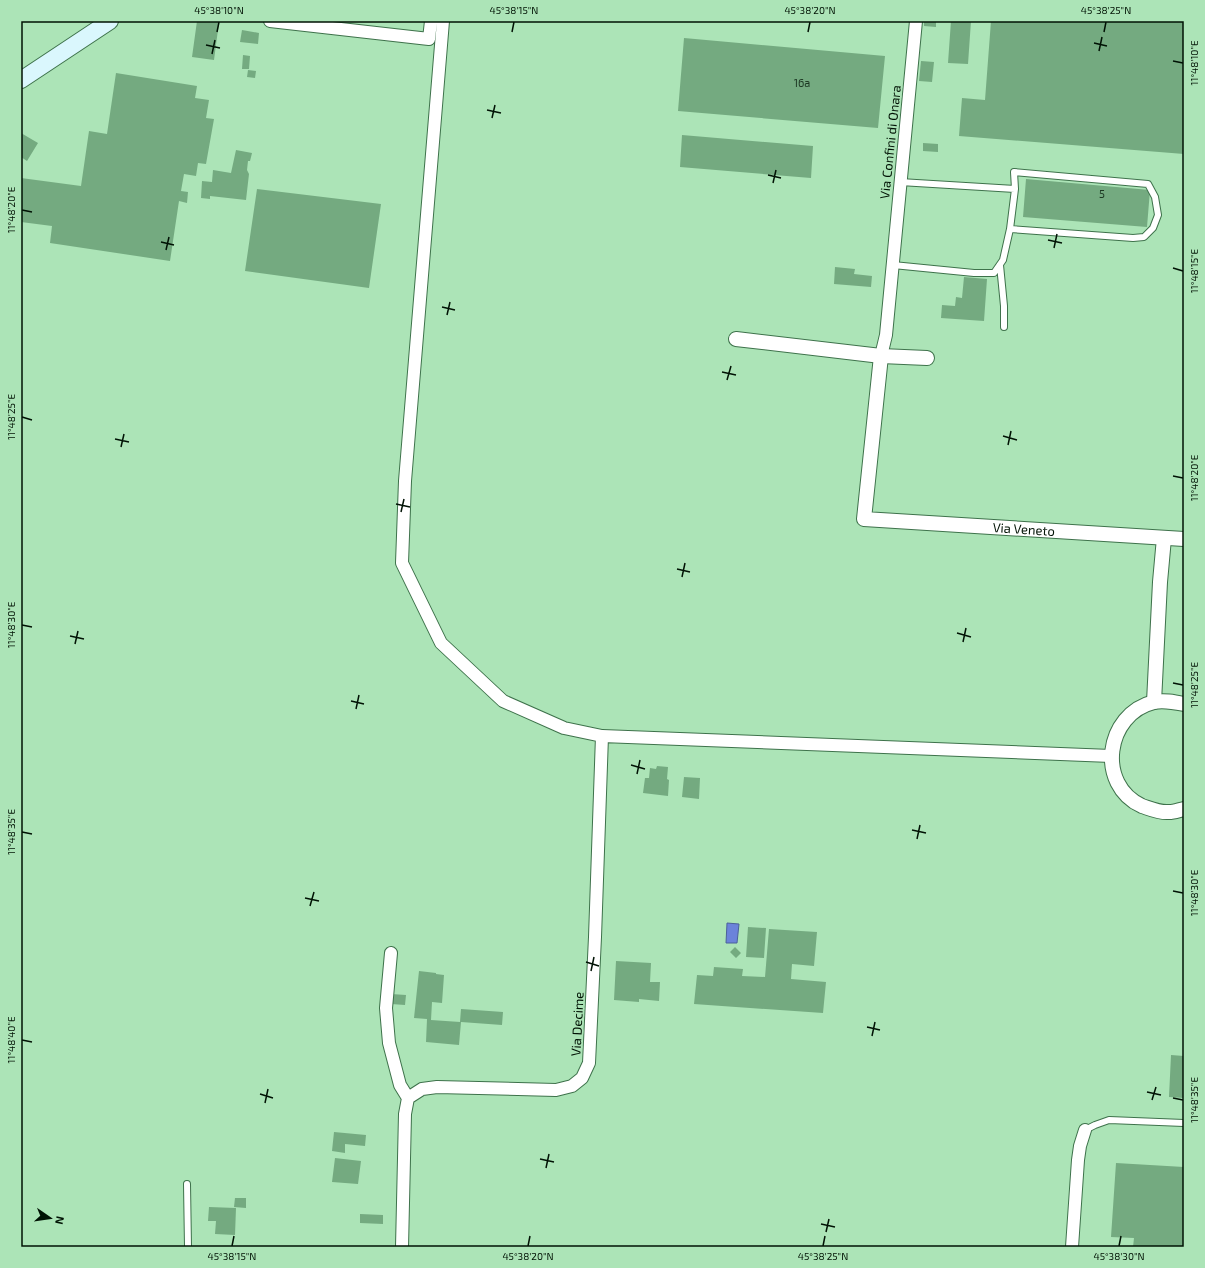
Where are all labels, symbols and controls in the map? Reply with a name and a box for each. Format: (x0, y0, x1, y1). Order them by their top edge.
text: 45°38'10"N (194, 4, 244, 16)
text: 45°38'15"N (490, 4, 538, 16)
text: 45°38'20"N (784, 4, 836, 16)
text: 45°38'25"N (1081, 4, 1131, 16)
text: 11°48'10"E (1188, 40, 1200, 86)
house number: 16a (794, 76, 810, 89)
street label: Via Confini di Onara (876, 84, 904, 200)
text: 11°48'20"E (5, 186, 17, 233)
house number: 5 (1099, 187, 1105, 200)
text: 11°48'15"E (1188, 248, 1200, 293)
text: 11°48'25"E (5, 394, 17, 440)
text: 11°48'20"E (1188, 454, 1200, 501)
street label: Via Veneto (992, 519, 1055, 539)
text: 11°48'30"E (5, 601, 17, 648)
text: 11°48'25"E (1188, 662, 1200, 708)
text: 11°48'35"E (5, 809, 17, 855)
text: 11°48'30"E (1188, 869, 1200, 916)
street label: Via Decime (567, 991, 587, 1057)
text: 11°48'40"E (5, 1016, 17, 1064)
text: 11°48'35"E (1188, 1077, 1200, 1123)
north arrow (30, 1198, 70, 1238)
text: N (53, 1215, 67, 1226)
text: 45°38'15"N (208, 1250, 256, 1262)
text: 45°38'20"N (502, 1250, 554, 1262)
text: 45°38'25"N (798, 1250, 848, 1262)
text: 45°38'30"N (1093, 1250, 1145, 1262)

